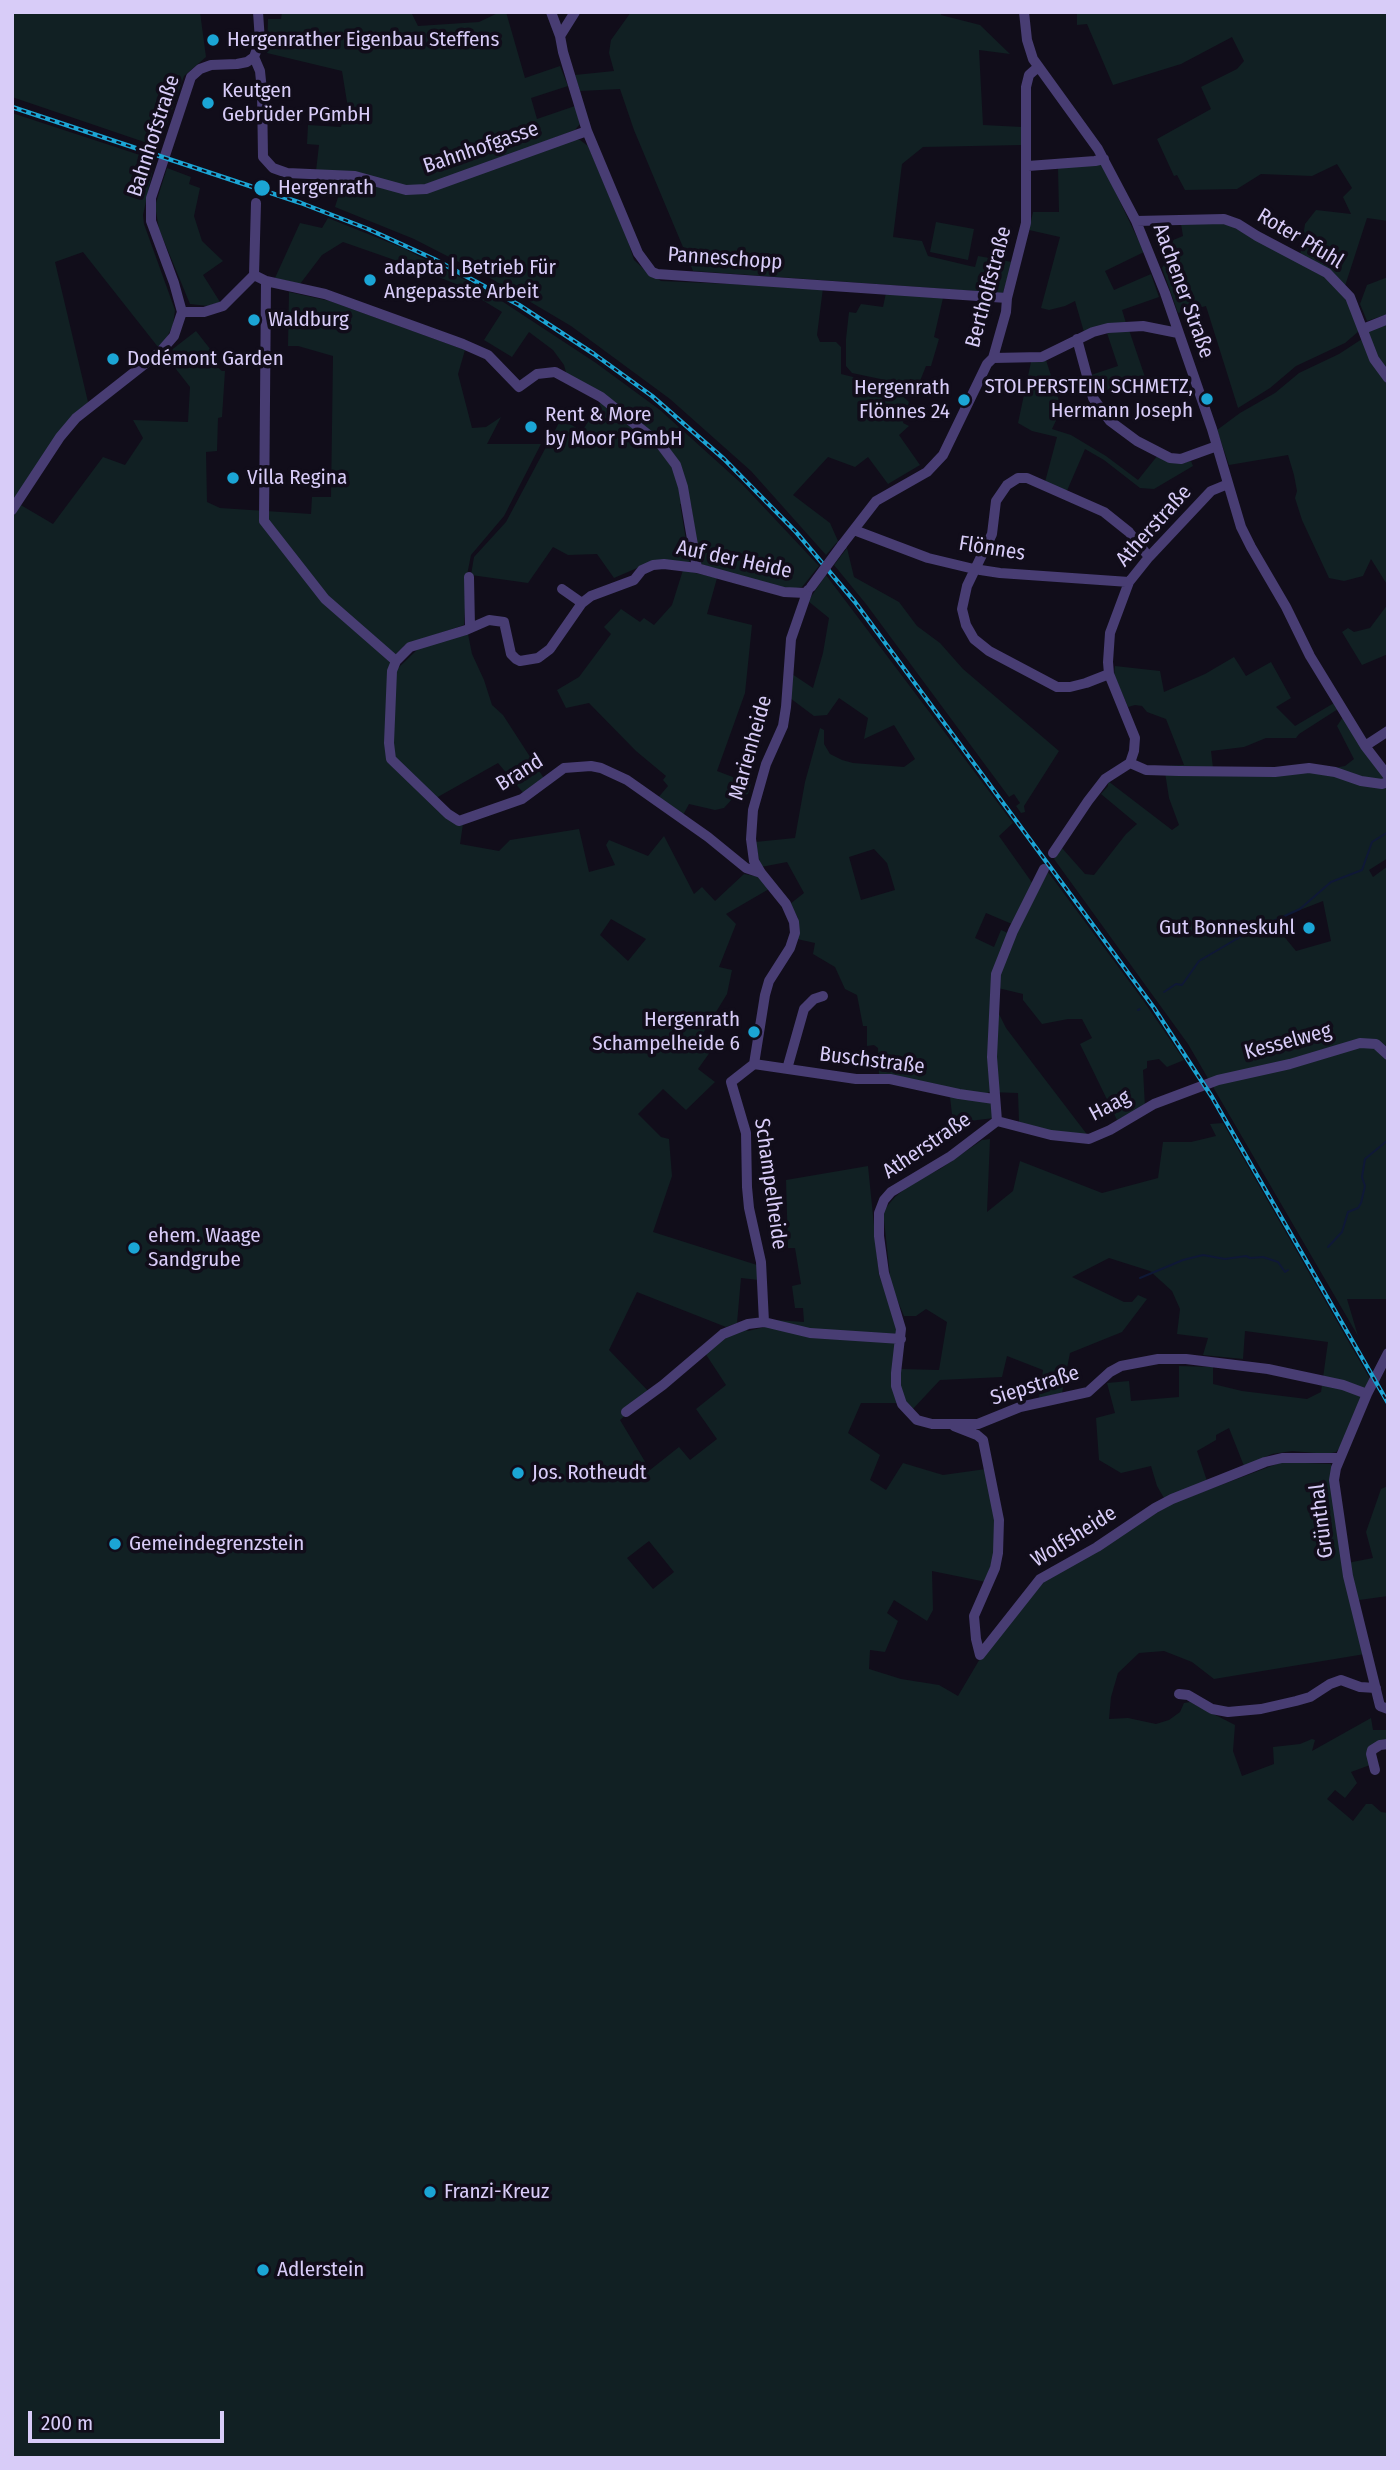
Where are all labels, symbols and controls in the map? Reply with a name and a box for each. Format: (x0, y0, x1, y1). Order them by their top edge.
place label: Hergenrather Eigenbau Steffens (227, 27, 499, 53)
marker: Hergenrather Eigenbau Steffens (205, 32, 221, 48)
street label: Bahnhofstraße (122, 72, 186, 200)
place label: Keutgen Gebrüder PGmbH (222, 78, 371, 128)
marker: Keutgen Gebrüder PGmbH (200, 95, 216, 111)
street label: Bahnhofgasse (420, 117, 542, 179)
place label: Hergenrath (278, 175, 374, 201)
marker: Hergenrath (252, 178, 272, 198)
street label: Roter Pfuhl (1252, 203, 1348, 275)
street label: Aachener Straße (1147, 220, 1219, 362)
street label: Bertholfstraße (961, 224, 1017, 350)
street label: Panneschopp (667, 242, 783, 276)
place label: adapta | Betrieb Für Angepasste Arbeit (384, 255, 556, 305)
marker: adapta | Betrieb Für Angepasste Arbeit (362, 272, 378, 288)
place label: Waldburg (268, 307, 349, 333)
marker: Waldburg (246, 312, 262, 328)
place label: Dodémont Garden (127, 346, 284, 372)
marker: Dodémont Garden (105, 351, 121, 367)
place label: STOLPERSTEIN SCHMETZ, Hermann Joseph (984, 374, 1193, 424)
place label: Hergenrath Flönnes 24 (854, 375, 950, 425)
marker: STOLPERSTEIN SCHMETZ, Hermann Joseph (1199, 391, 1215, 407)
marker: Hergenrath Flönnes 24 (956, 392, 972, 408)
place label: Rent & More by Moor PGmbH (545, 402, 683, 452)
marker: Rent & More by Moor PGmbH (523, 419, 539, 435)
place label: Villa Regina (247, 465, 347, 491)
marker: Villa Regina (225, 470, 241, 486)
street label: Atherstraße (1111, 480, 1197, 572)
street label: Flönnes (957, 531, 1027, 567)
street label: Auf der Heide (674, 535, 794, 585)
street label: Marienheide (724, 693, 778, 803)
street label: Brand (492, 749, 548, 797)
place label: Gut Bonneskuhl (1159, 915, 1295, 941)
marker: Gut Bonneskuhl (1301, 920, 1317, 936)
place label: Hergenrath Schampelheide 6 (592, 1007, 740, 1057)
street label: Kesselweg (1242, 1018, 1334, 1066)
marker: Hergenrath Schampelheide 6 (746, 1024, 762, 1040)
street label: Buschstraße (818, 1042, 926, 1080)
street label: Haag (1085, 1085, 1135, 1127)
street label: Atherstraße (878, 1107, 976, 1185)
street label: Schampelheide (748, 1117, 792, 1251)
place label: ehem. Waage Sandgrube (148, 1223, 261, 1273)
marker: ehem. Waage Sandgrube (126, 1240, 142, 1256)
street label: Siepstraße (987, 1361, 1083, 1411)
place label: Jos. Rotheudt (532, 1460, 647, 1486)
marker: Jos. Rotheudt (510, 1465, 526, 1481)
street label: Grünthal (1305, 1482, 1339, 1560)
street label: Wolfsheide (1027, 1501, 1121, 1573)
place label: Gemeindegrenzstein (129, 1531, 304, 1557)
marker: Gemeindegrenzstein (107, 1536, 123, 1552)
place label: Franzi-Kreuz (444, 2179, 549, 2205)
marker: Franzi-Kreuz (422, 2184, 438, 2200)
place label: Adlerstein (277, 2257, 364, 2283)
marker: Adlerstein (255, 2262, 271, 2278)
scale bar (32, 2396, 228, 2440)
text: 200 m (41, 2410, 93, 2436)

